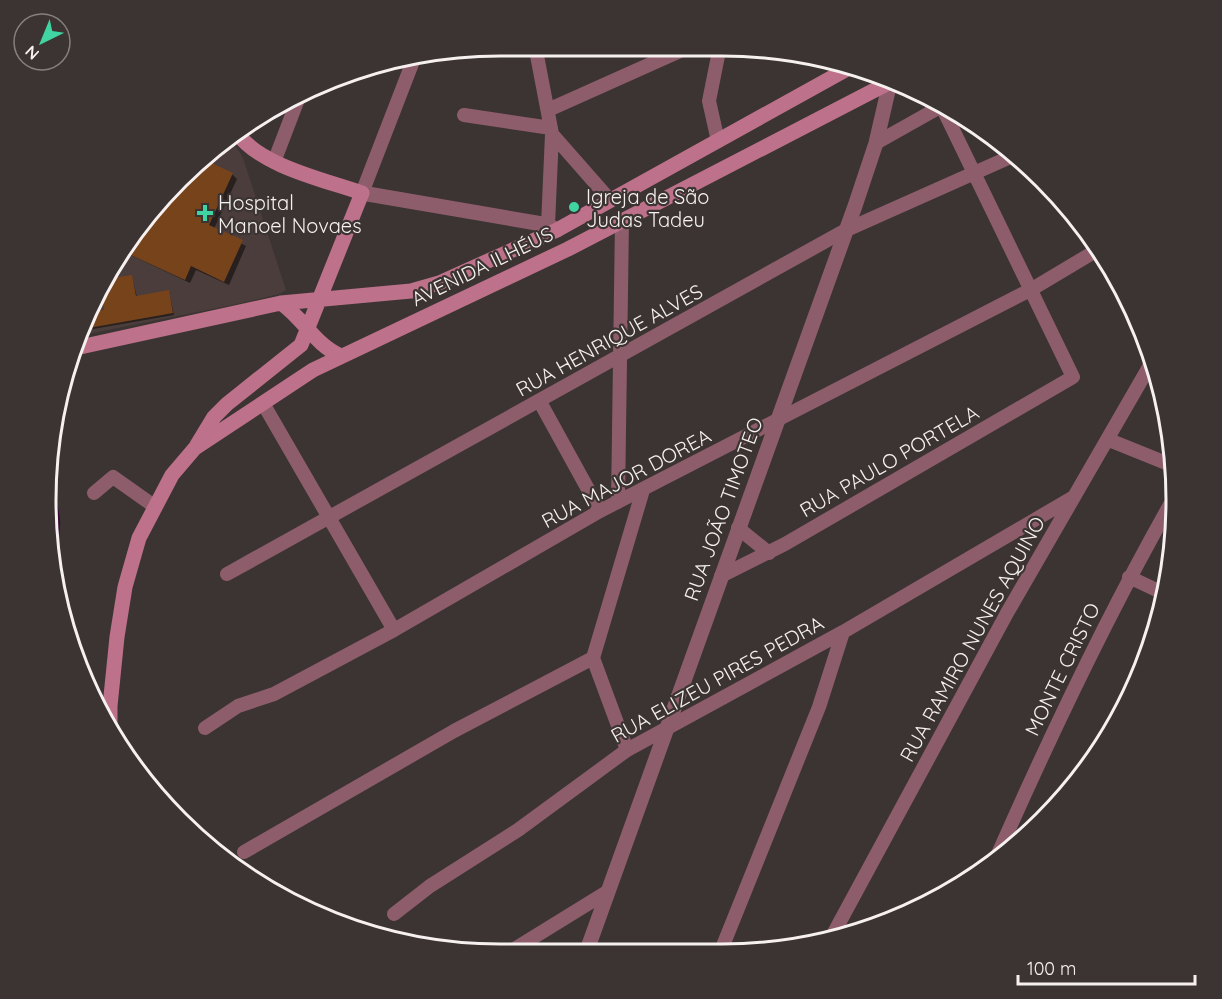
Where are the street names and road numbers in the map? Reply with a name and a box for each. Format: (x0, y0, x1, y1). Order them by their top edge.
street label: AVENIDA ILHÉUS (407, 221, 557, 311)
street label: RUA HENRIQUE ALVES (511, 278, 707, 402)
street label: RUA PAULO PORTELA (795, 400, 983, 522)
street label: RUA JOÃO TIMOTEO (678, 414, 768, 604)
street label: RUA MAJOR DOREA (537, 423, 715, 533)
street label: RUA RAMIRO NUNES AQUINO (894, 512, 1050, 766)
street label: MONTE CRISTO (1019, 598, 1105, 740)
street label: RUA ELIZEU PIRES PEDRA (606, 610, 828, 748)

